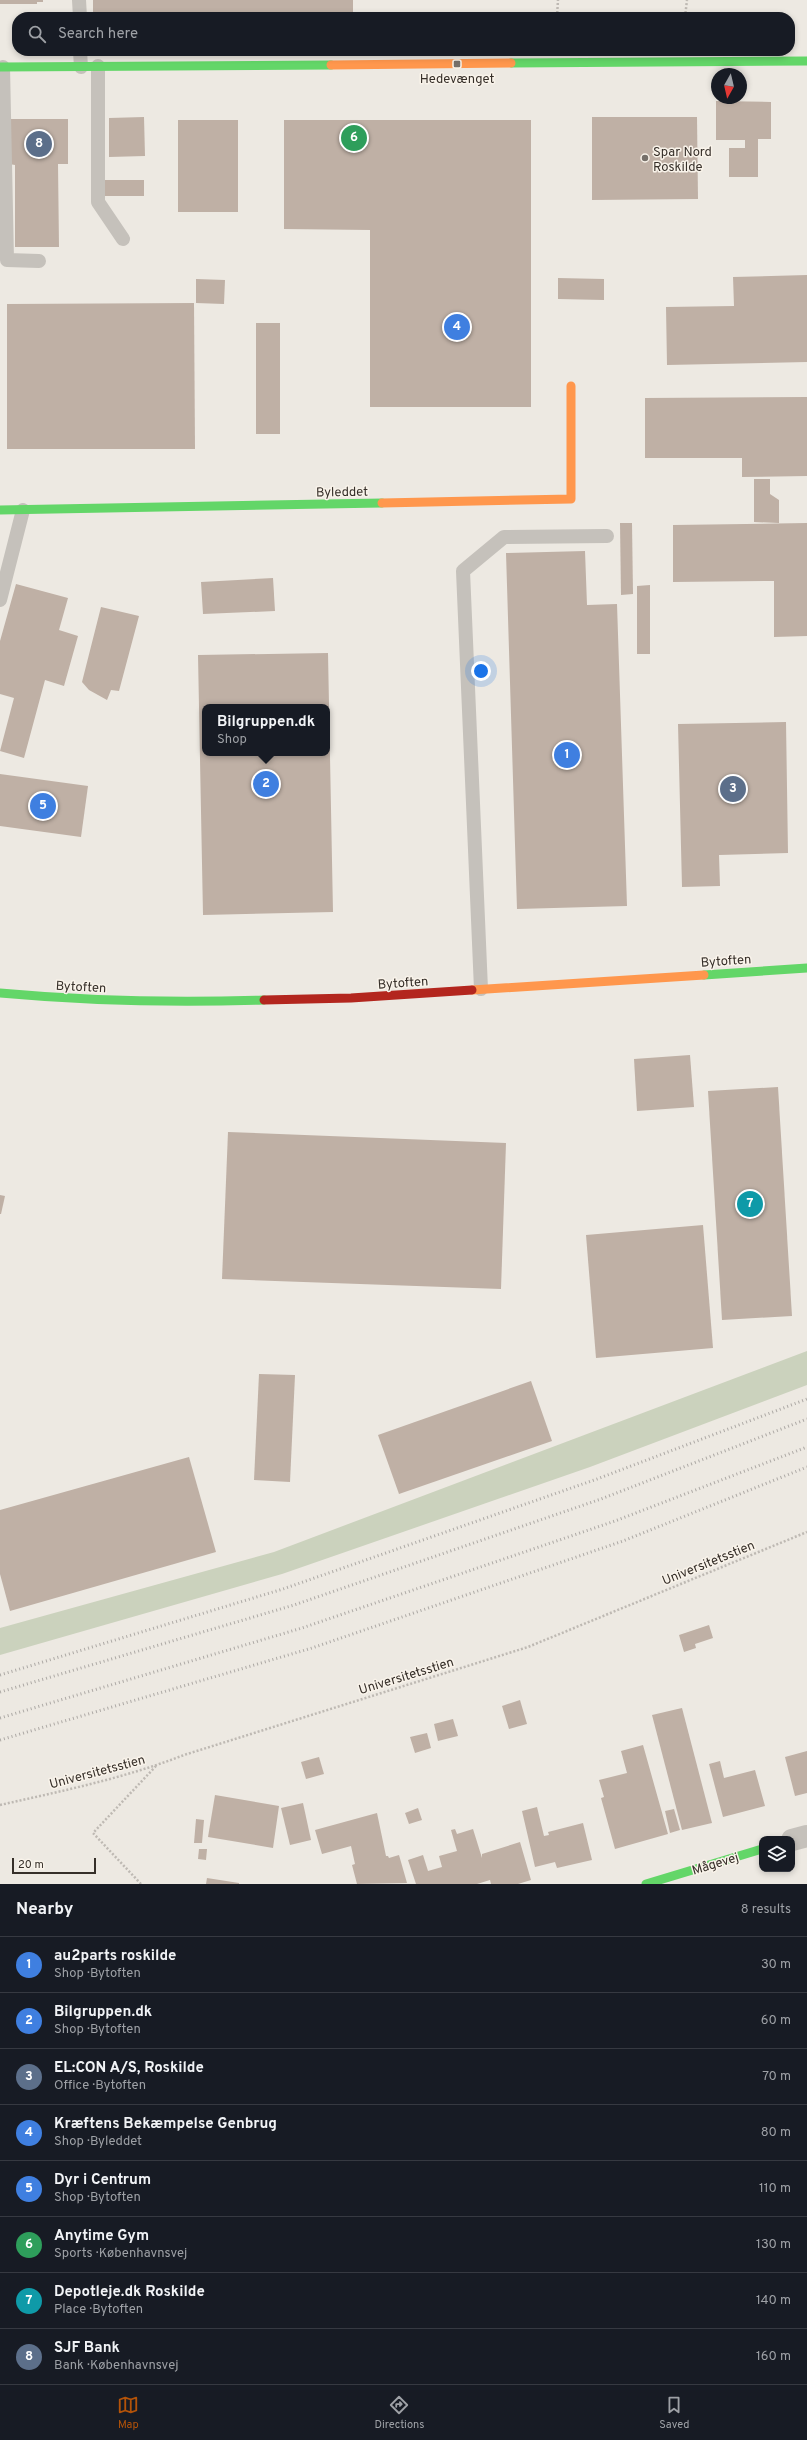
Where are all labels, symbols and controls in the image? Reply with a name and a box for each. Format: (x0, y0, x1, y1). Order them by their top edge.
search box (12, 12, 795, 56)
icon: search (26, 23, 48, 45)
text: Search here (58, 25, 138, 44)
marker: Hedevænget (452, 59, 462, 69)
north arrow (711, 68, 747, 104)
place label: Hedevænget (420, 72, 494, 88)
pin: 6 (341, 123, 367, 153)
pin: 8 (26, 129, 52, 159)
place label: Spar Nord Roskilde (653, 145, 712, 176)
marker: Spar Nord Roskilde (640, 153, 650, 163)
pin: 4 (444, 312, 470, 342)
street label: Byleddet (316, 485, 368, 501)
your location (471, 661, 491, 681)
popup (202, 704, 330, 756)
text: Bilgruppen.dk (217, 713, 315, 732)
text: Shop (217, 732, 247, 748)
pin: 1 (554, 740, 580, 770)
pin: 2 (253, 769, 279, 799)
pin: 3 (720, 774, 746, 804)
pin: 5 (30, 791, 56, 821)
street label: Bytoften (700, 952, 752, 972)
street label: Bytoften (377, 974, 429, 994)
street label: Bytoften (55, 979, 107, 997)
pin: 7 (737, 1189, 763, 1219)
street label: Universitetsstien (660, 1538, 757, 1590)
street label: Universitetsstien (357, 1655, 456, 1699)
street label: Universitetsstien (48, 1752, 147, 1793)
map controls (759, 1836, 795, 1872)
button: layers (759, 1836, 795, 1872)
street label: Mågevej (690, 1850, 741, 1880)
scale bar (12, 1856, 96, 1875)
text: 20 m (18, 1858, 44, 1872)
text: Nearby (16, 1899, 73, 1921)
text: 8 results (741, 1902, 791, 1918)
text: au2parts roskilde (54, 1947, 176, 1966)
text: 1 (26, 1957, 32, 1973)
text: 30 m (761, 1957, 791, 1973)
text: Shop · Bytoften (54, 1966, 141, 1982)
text: Bilgruppen.dk (54, 2003, 152, 2022)
text: 2 (25, 2013, 33, 2029)
text: 60 m (761, 2013, 791, 2029)
text: Shop · Bytoften (54, 2022, 141, 2038)
text: EL:CON A/S, Roskilde (54, 2059, 204, 2078)
text: 3 (25, 2069, 33, 2085)
text: 70 m (762, 2069, 791, 2085)
text: Office · Bytoften (54, 2078, 146, 2094)
text: Kræftens Bekæmpelse Genbrug (54, 2115, 277, 2134)
text: 4 (25, 2125, 33, 2141)
text: 80 m (761, 2125, 791, 2141)
text: Shop · Byleddet (54, 2134, 142, 2150)
text: Dyr i Centrum (54, 2171, 151, 2190)
text: 5 (25, 2181, 33, 2197)
text: 110 m (759, 2181, 791, 2197)
text: Shop · Bytoften (54, 2190, 141, 2206)
text: Anytime Gym (54, 2227, 149, 2246)
text: 6 (25, 2237, 33, 2253)
text: 130 m (756, 2237, 791, 2253)
text: Sports · Københavnsvej (54, 2246, 187, 2262)
text: Depotleje.dk Roskilde (54, 2283, 205, 2302)
text: 7 (26, 2293, 32, 2309)
text: 140 m (756, 2293, 791, 2309)
text: Place · Bytoften (54, 2302, 143, 2318)
text: SJF Bank (54, 2339, 120, 2358)
text: 8 (25, 2349, 33, 2365)
text: 160 m (756, 2349, 791, 2365)
text: Bank · Københavnsvej (54, 2358, 179, 2374)
tab: Map (117, 2394, 139, 2432)
tab: Directions (374, 2394, 424, 2432)
tab: Saved (659, 2394, 690, 2432)

